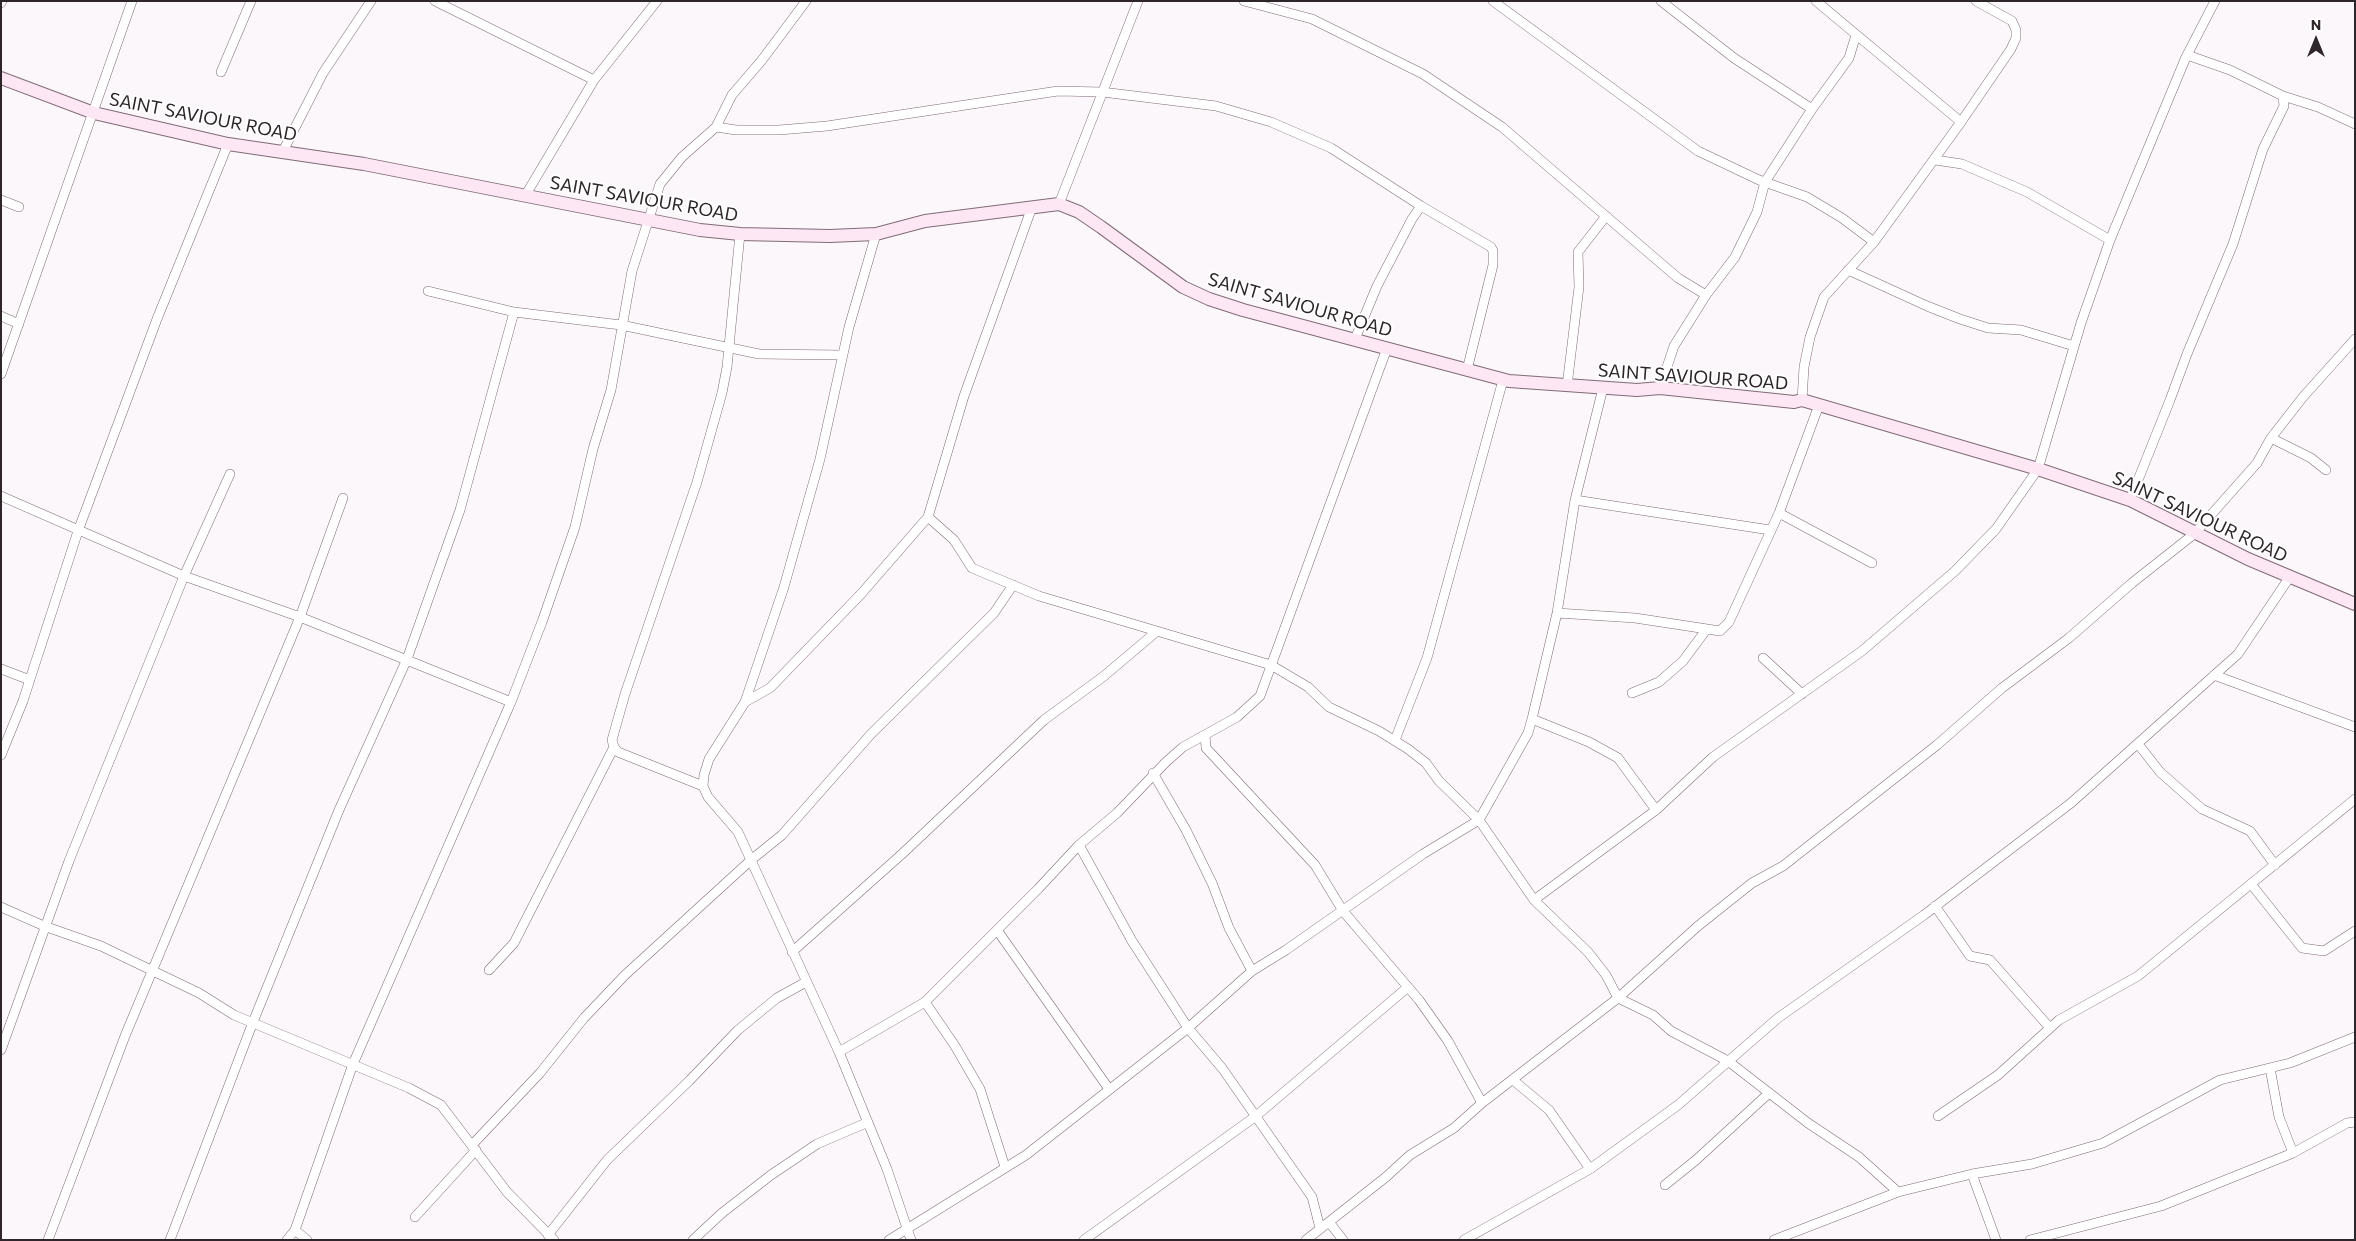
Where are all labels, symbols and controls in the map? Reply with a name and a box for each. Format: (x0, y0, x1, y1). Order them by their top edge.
north arrow (2291, 15, 2341, 65)
text: N (2311, 16, 2321, 33)
street label: SAINT SAVIOUR ROAD (107, 88, 299, 146)
street label: SAINT SAVIOUR ROAD (548, 172, 740, 226)
street label: SAINT SAVIOUR ROAD (1205, 268, 1395, 342)
street label: SAINT SAVIOUR ROAD (1597, 360, 1789, 394)
street label: SAINT SAVIOUR ROAD (2109, 467, 2291, 567)

